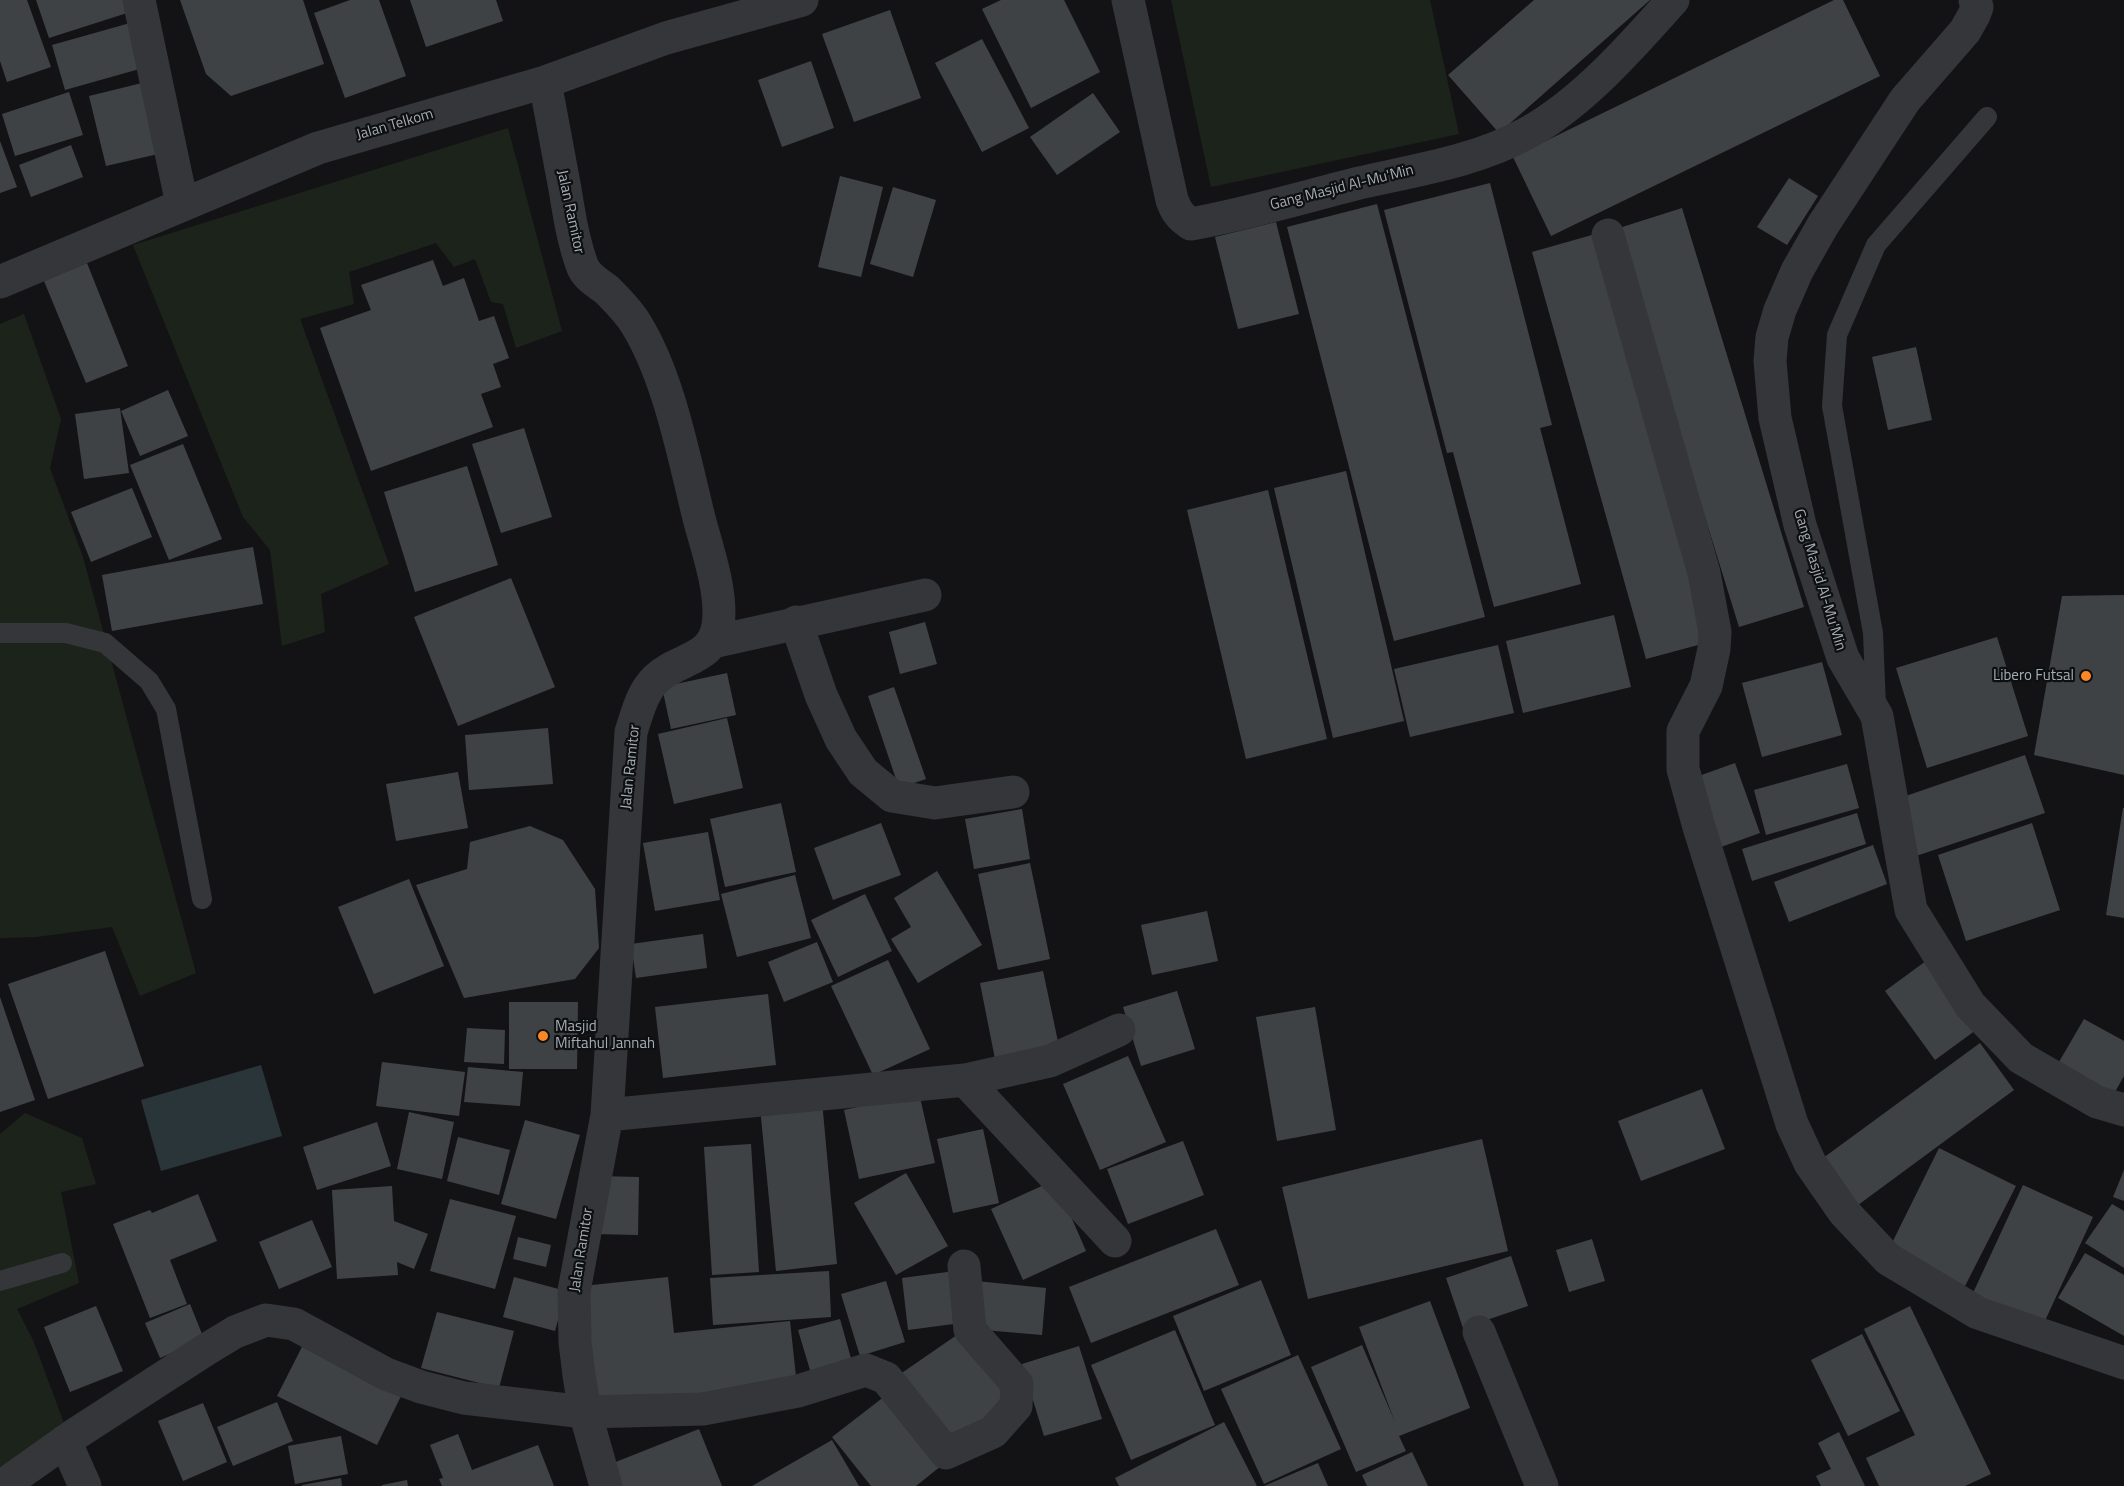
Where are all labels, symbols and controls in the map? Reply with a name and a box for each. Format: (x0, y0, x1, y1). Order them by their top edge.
street label: Jalan Telkom (354, 105, 436, 145)
street label: Gang Masjid Al-Mu'Min (1268, 161, 1416, 215)
street label: Jalan Ramitor (552, 168, 588, 256)
street label: Gang Masjid Al-Mu'Min (1789, 507, 1849, 653)
place label: Libero Futsal (1993, 667, 2074, 685)
marker: Libero Futsal (2079, 669, 2093, 683)
street label: Jalan Ramitor (618, 724, 644, 810)
place label: Masjid Miftahul Jannah (555, 1018, 655, 1053)
marker: Masjid Miftahul Jannah (536, 1029, 550, 1043)
street label: Jalan Ramitor (566, 1207, 598, 1293)

